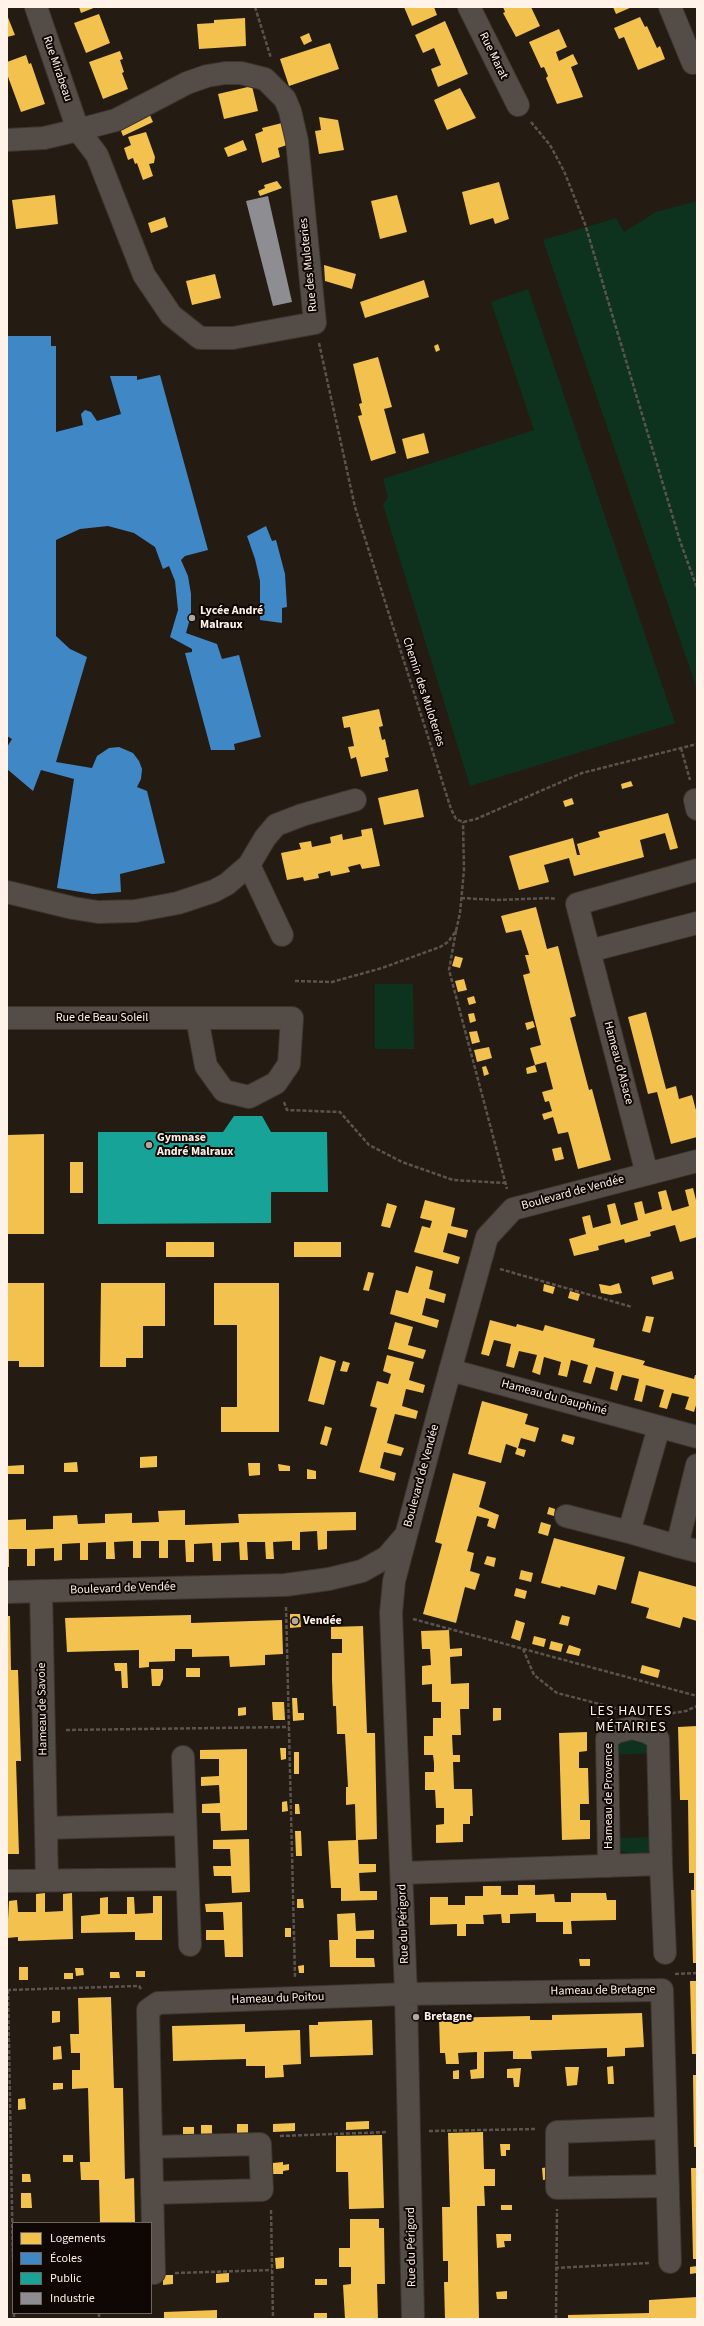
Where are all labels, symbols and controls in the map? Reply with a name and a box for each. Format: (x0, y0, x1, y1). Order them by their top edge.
street label: Rue Marat (476, 30, 510, 82)
street label: Rue Mirabeau (39, 34, 75, 104)
street label: Rue des Muloteries (297, 217, 321, 313)
place label: Lycée André Malraux (200, 604, 263, 632)
marker: Lycée André Malraux (187, 613, 197, 623)
street label: Chemin des Muloteries (399, 636, 447, 748)
street label: Rue de Beau Soleil (56, 1011, 148, 1025)
street label: Hameau d'Alsace (600, 1020, 636, 1106)
place label: Gymnase André Malraux (157, 1131, 234, 1159)
marker: Gymnase André Malraux (144, 1140, 154, 1150)
street label: Boulevard de Vendée (520, 1172, 626, 1214)
street label: Hameau du Dauphiné (500, 1377, 608, 1419)
street label: Boulevard de Vendée (401, 1423, 443, 1529)
street label: Boulevard de Vendée (70, 1580, 176, 1598)
place label: Vendée (303, 1614, 342, 1628)
marker: Vendée (290, 1616, 300, 1626)
street label: Hameau de Savoie (35, 1662, 51, 1756)
district label: LES HAUTES MÉTAIRIES (590, 1704, 672, 1736)
street label: Hameau de Provence (602, 1743, 616, 1849)
street label: Rue du Périgord (395, 1884, 413, 1964)
street label: Hameau de Bretagne (550, 1983, 656, 1999)
street label: Hameau du Poitou (231, 1990, 325, 2008)
place label: Bretagne (424, 2010, 472, 2024)
marker: Bretagne (411, 2012, 421, 2022)
street label: Rue du Périgord (404, 2207, 420, 2287)
legend (12, 2222, 152, 2314)
text: Logements (50, 2230, 105, 2247)
text: Écoles (50, 2250, 82, 2267)
text: Public (50, 2270, 81, 2287)
text: Industrie (50, 2290, 95, 2307)

